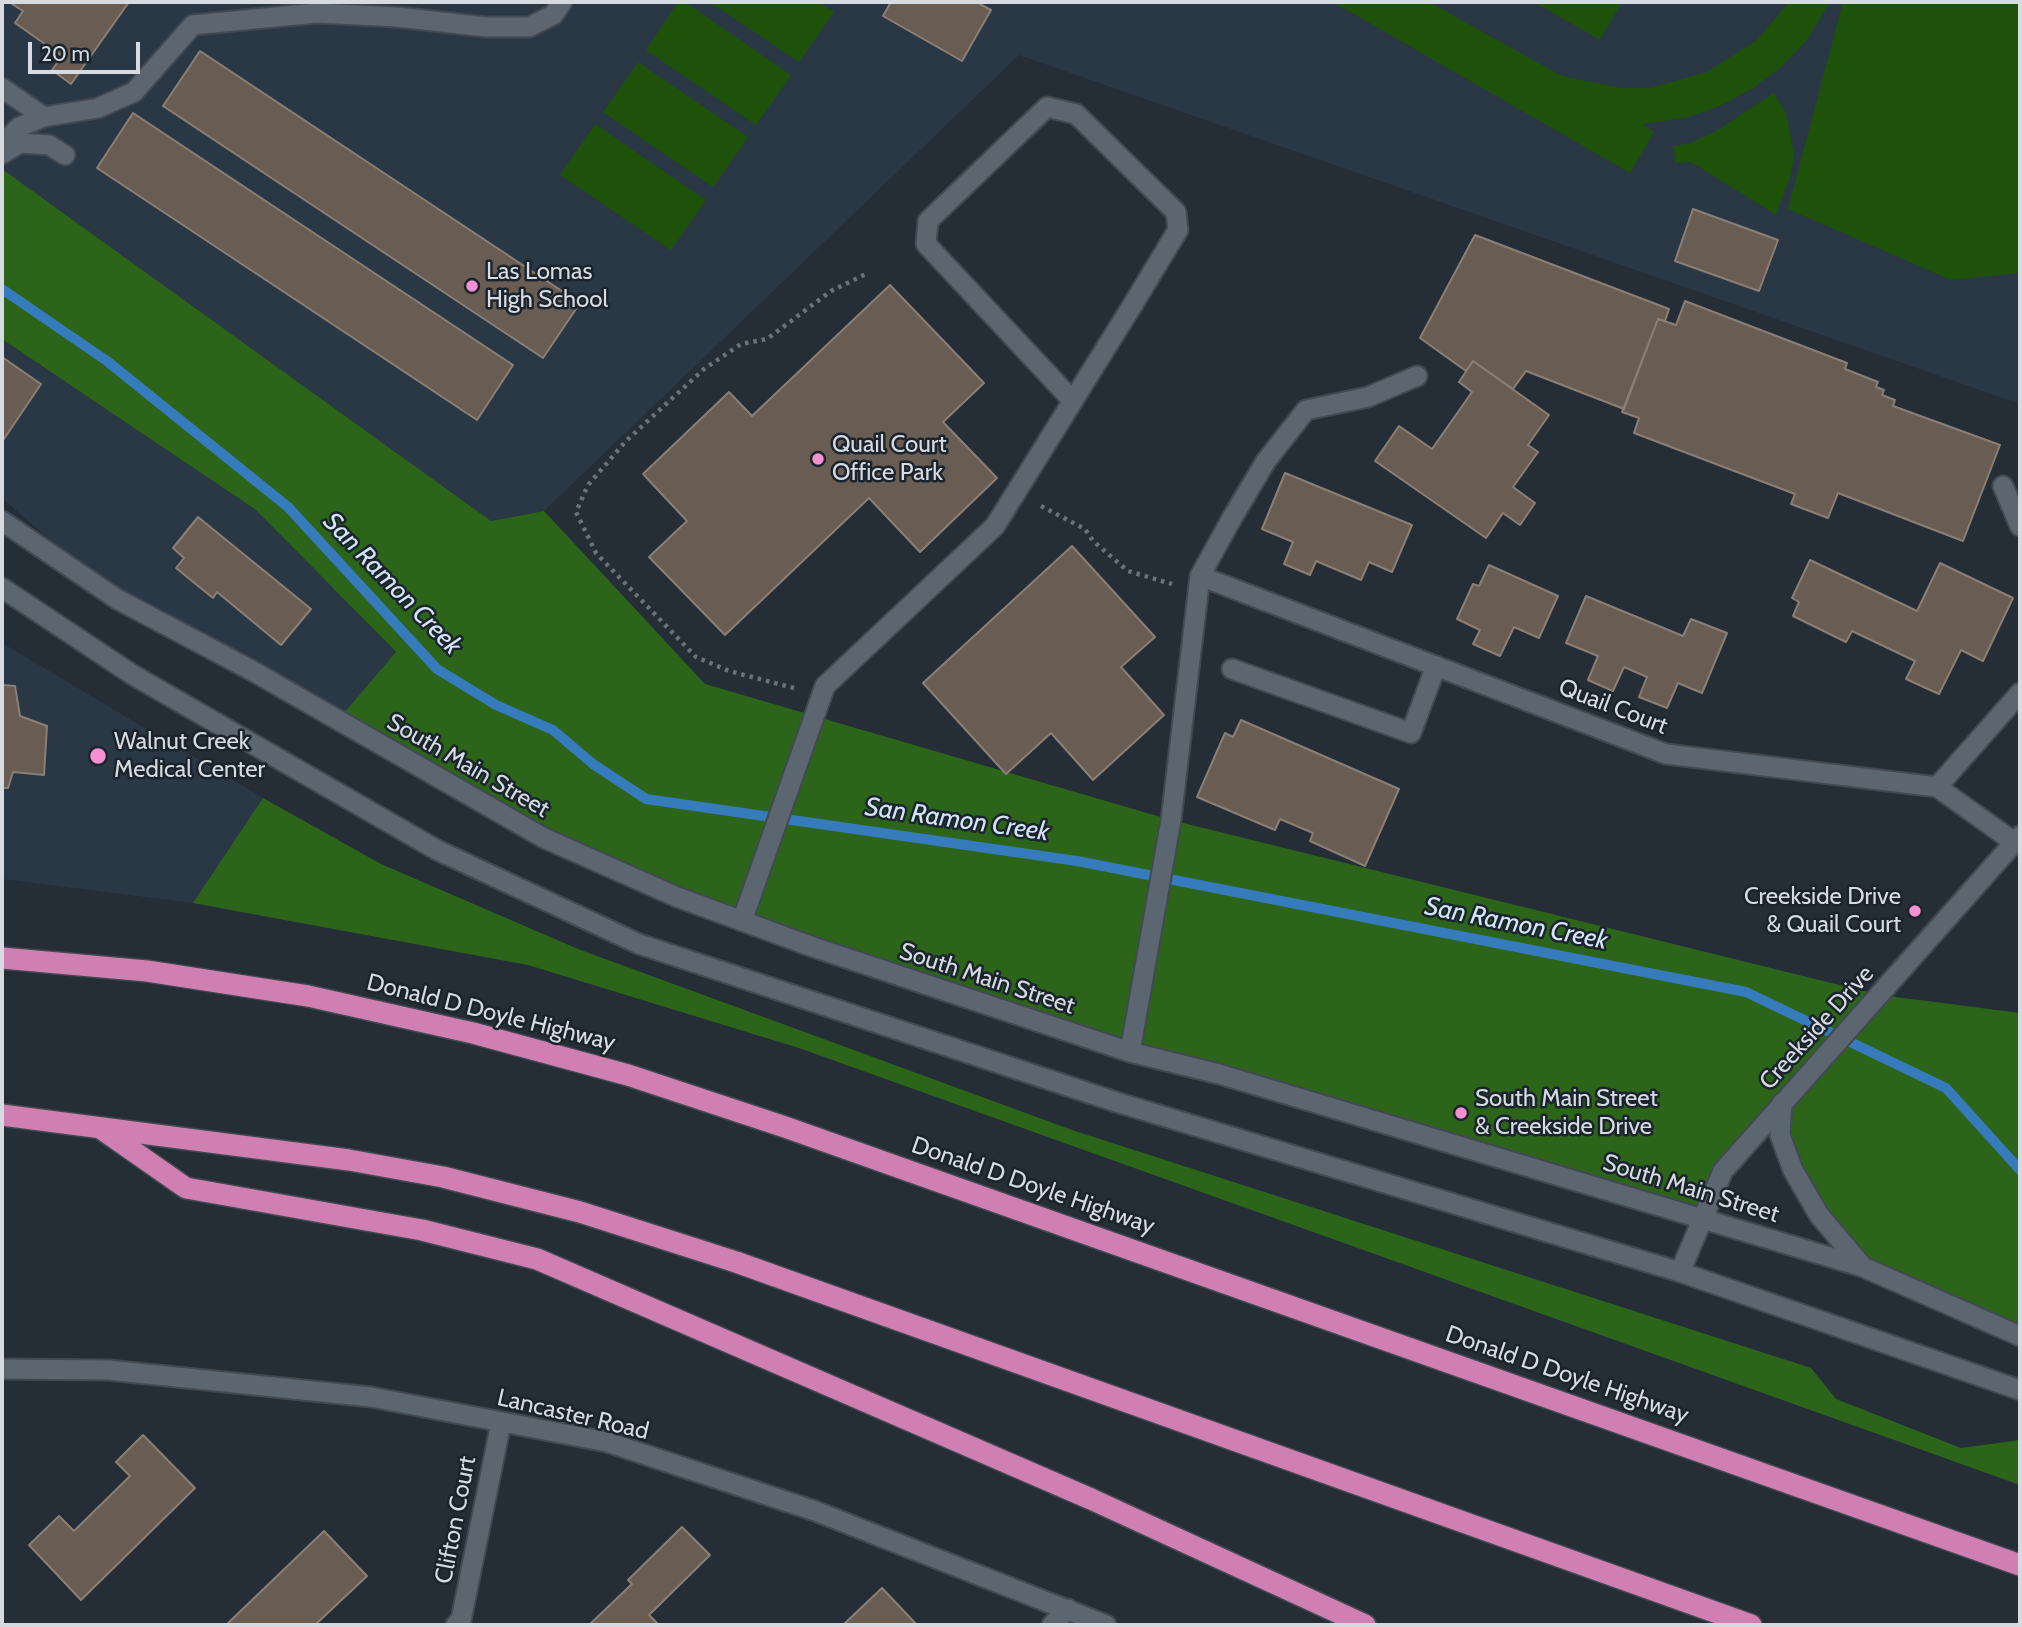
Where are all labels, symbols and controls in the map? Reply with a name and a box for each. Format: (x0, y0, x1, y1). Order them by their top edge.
scale bar (32, 28, 144, 72)
text: 20 m (41, 41, 90, 66)
place label: Las Lomas High School (486, 258, 608, 314)
marker: Las Lomas High School (464, 278, 480, 294)
place label: Quail Court Office Park (832, 431, 947, 487)
marker: Quail Court Office Park (810, 451, 826, 467)
water label: San Ramon Creek (316, 506, 468, 662)
street label: Quail Court (1554, 673, 1672, 741)
street label: South Main Street (382, 708, 554, 824)
place label: Walnut Creek Medical Center (114, 728, 265, 784)
marker: Walnut Creek Medical Center (88, 746, 108, 766)
water label: San Ramon Creek (863, 792, 1051, 848)
place label: Creekside Drive & Quail Court (1744, 883, 1901, 939)
water label: San Ramon Creek (1422, 891, 1610, 957)
marker: Creekside Drive & Quail Court (1907, 903, 1923, 919)
street label: South Main Street (896, 937, 1078, 1021)
street label: Creekside Drive (1754, 960, 1880, 1096)
street label: Donald D Doyle Highway (364, 968, 618, 1058)
place label: South Main Street & Creekside Drive (1475, 1085, 1658, 1141)
marker: South Main Street & Creekside Drive (1453, 1105, 1469, 1121)
street label: Donald D Doyle Highway (908, 1131, 1158, 1241)
street label: South Main Street (1599, 1149, 1783, 1229)
street label: Donald D Doyle Highway (1442, 1320, 1692, 1430)
street label: Lancaster Road (494, 1384, 652, 1446)
street label: Clifton Court (430, 1454, 482, 1586)

